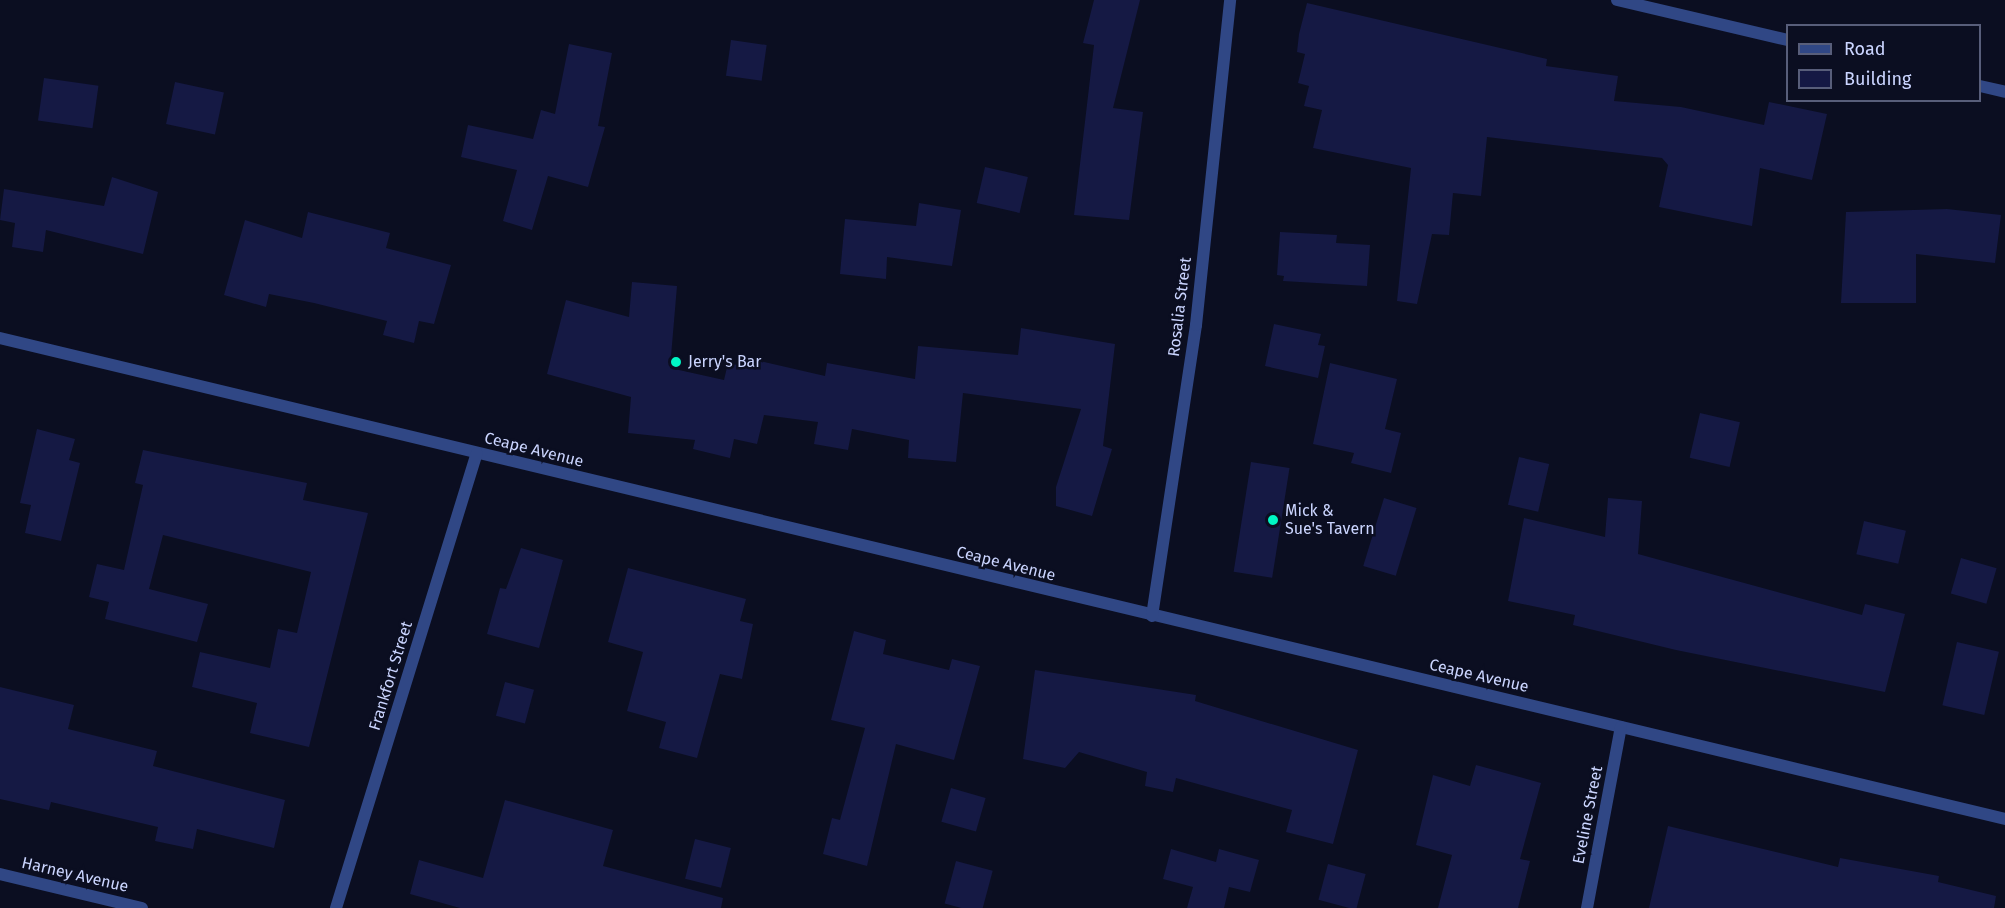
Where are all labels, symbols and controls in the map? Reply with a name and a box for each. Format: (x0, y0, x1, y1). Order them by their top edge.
legend (1786, 24, 1981, 102)
text: Road (1844, 38, 1886, 60)
text: Building (1844, 68, 1911, 90)
street label: Rosalia Street (1164, 256, 1196, 358)
place label: Jerry's Bar (688, 352, 761, 372)
marker: Jerry's Bar (669, 355, 683, 369)
street label: Ceape Avenue (482, 428, 586, 472)
place label: Mick & Sue's Tavern (1285, 501, 1375, 539)
marker: Mick & Sue's Tavern (1266, 513, 1280, 527)
street label: Ceape Avenue (954, 542, 1058, 586)
street label: Frankfort Street (365, 619, 417, 733)
street label: Ceape Avenue (1427, 655, 1531, 697)
street label: Eveline Street (1569, 764, 1607, 866)
street label: Harney Avenue (20, 853, 130, 897)

